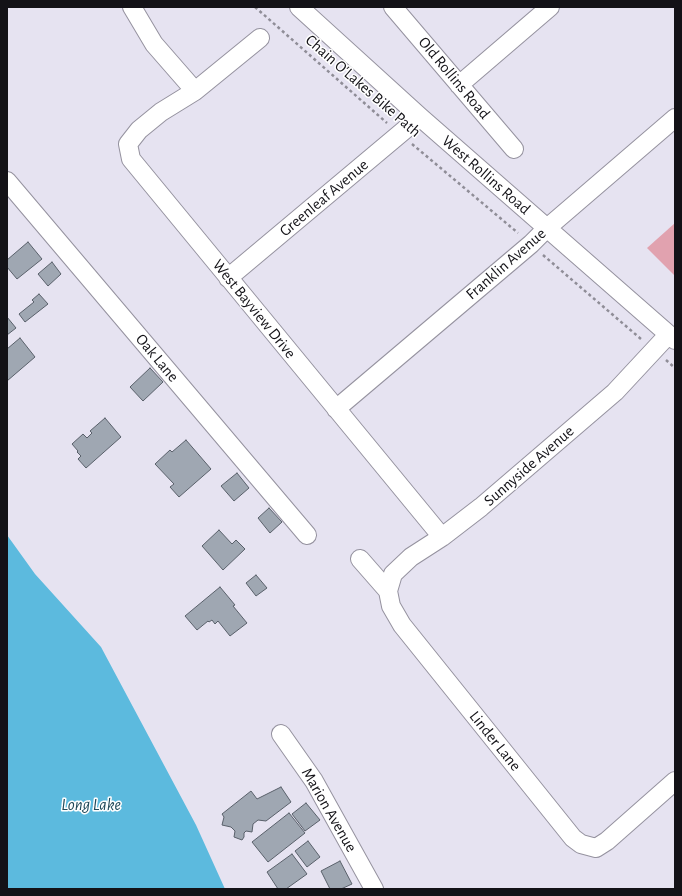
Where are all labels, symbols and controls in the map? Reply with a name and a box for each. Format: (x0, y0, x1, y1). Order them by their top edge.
street label: Chain O'Lakes Bike Path (301, 31, 425, 141)
street label: Old Rollins Road (414, 33, 494, 123)
street label: West Rollins Road (438, 131, 534, 219)
street label: Greenleaf Avenue (276, 155, 372, 241)
street label: Franklin Avenue (462, 224, 550, 304)
street label: West Bayview Drive (208, 256, 300, 362)
street label: Oak Lane (131, 330, 183, 386)
street label: Sunnyside Avenue (480, 422, 578, 510)
street label: Linder Lane (465, 707, 525, 775)
street label: Marion Avenue (297, 765, 361, 855)
water label: Long Lake (61, 795, 121, 815)

